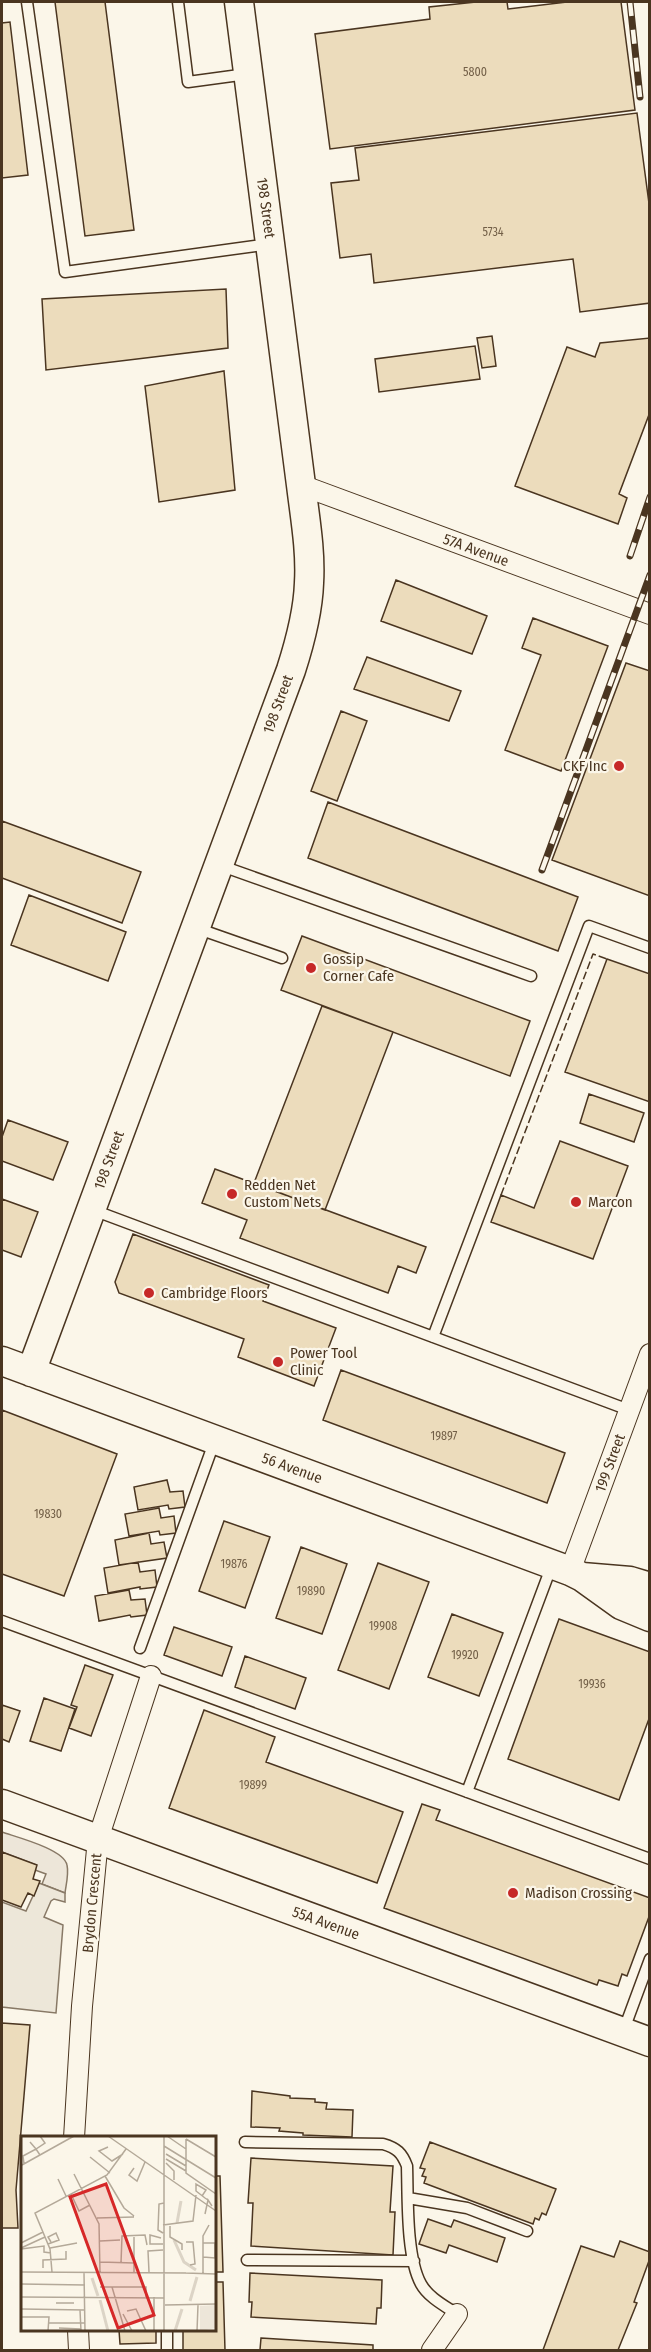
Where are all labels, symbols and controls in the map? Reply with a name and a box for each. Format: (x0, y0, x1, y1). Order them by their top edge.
house number: 5800 (463, 65, 487, 79)
street label: 198 Street (253, 177, 279, 240)
house number: 5734 (482, 225, 504, 239)
street label: 57A Avenue (441, 530, 511, 570)
street label: 198 Street (259, 672, 297, 736)
place label: CKF Inc (563, 757, 608, 775)
marker: CKF Inc (612, 759, 626, 773)
place label: Gossip Corner Cafe (323, 950, 394, 985)
marker: Gossip Corner Cafe (304, 961, 318, 975)
street label: 198 Street (90, 1128, 128, 1192)
place label: Redden Net Custom Nets (244, 1176, 321, 1211)
marker: Redden Net Custom Nets (225, 1187, 239, 1201)
place label: Marcon (588, 1193, 633, 1211)
marker: Marcon (569, 1195, 583, 1209)
place label: Cambridge Floors (161, 1284, 268, 1302)
marker: Cambridge Floors (142, 1286, 156, 1300)
place label: Power Tool Clinic (290, 1344, 357, 1379)
marker: Power Tool Clinic (271, 1355, 285, 1369)
house number: 19897 (431, 1429, 458, 1443)
street label: 199 Street (591, 1431, 629, 1495)
street label: 56 Avenue (259, 1449, 325, 1487)
house number: 19830 (34, 1507, 62, 1521)
house number: 19876 (221, 1557, 247, 1571)
house number: 19890 (297, 1584, 325, 1598)
house number: 19908 (369, 1619, 397, 1633)
house number: 19920 (451, 1648, 479, 1662)
house number: 19936 (578, 1677, 606, 1691)
house number: 19899 (239, 1778, 267, 1792)
street label: Brydon Crescent (79, 1852, 105, 1954)
place label: Madison Crossing (525, 1884, 632, 1902)
marker: Madison Crossing (506, 1886, 520, 1900)
street label: 55A Avenue (290, 1903, 362, 1943)
inset map (21, 2136, 216, 2331)

